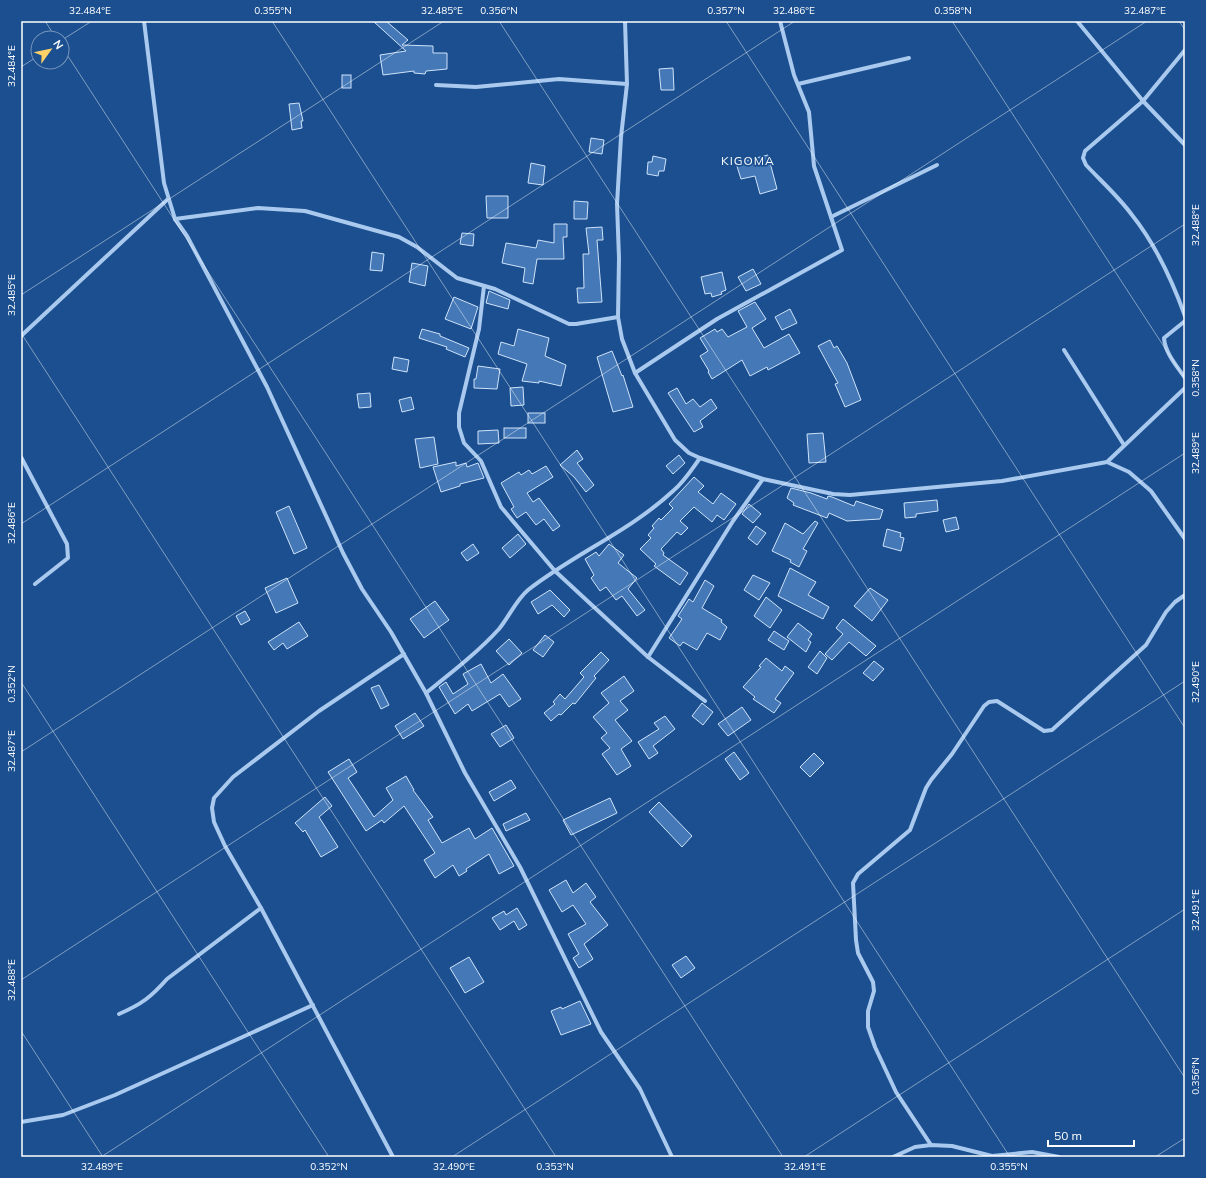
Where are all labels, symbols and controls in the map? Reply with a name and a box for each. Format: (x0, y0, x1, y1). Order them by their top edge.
text: 32.484°E (69, 4, 111, 17)
text: 0.355°N (254, 4, 292, 17)
text: 32.485°E (421, 4, 463, 17)
text: 0.356°N (480, 4, 518, 17)
text: 0.357°N (707, 4, 745, 17)
text: 32.486°E (773, 4, 815, 17)
text: 0.358°N (934, 4, 972, 17)
text: 32.487°E (1124, 4, 1166, 17)
north arrow (30, 30, 70, 70)
text: N (50, 37, 67, 52)
text: 32.484°E (5, 45, 18, 87)
district label: KIGOMA (721, 153, 775, 168)
text: 32.488°E (1189, 204, 1202, 246)
text: 32.485°E (5, 274, 18, 316)
text: 0.358°N (1189, 359, 1202, 397)
text: 32.489°E (1189, 432, 1202, 474)
text: 32.486°E (5, 502, 18, 544)
text: 32.490°E (1189, 661, 1202, 703)
text: 0.352°N (5, 665, 18, 703)
text: 32.487°E (5, 730, 18, 772)
text: 32.491°E (1189, 889, 1202, 931)
text: 32.488°E (5, 959, 18, 1001)
text: 0.356°N (1189, 1057, 1202, 1095)
scale bar (1048, 1122, 1134, 1148)
text: 50 m (1054, 1128, 1082, 1143)
text: 32.489°E (81, 1160, 123, 1173)
text: 0.352°N (310, 1160, 348, 1173)
text: 32.490°E (433, 1160, 475, 1173)
text: 0.353°N (536, 1160, 574, 1173)
text: 32.491°E (784, 1160, 826, 1173)
text: 0.355°N (990, 1160, 1028, 1173)

